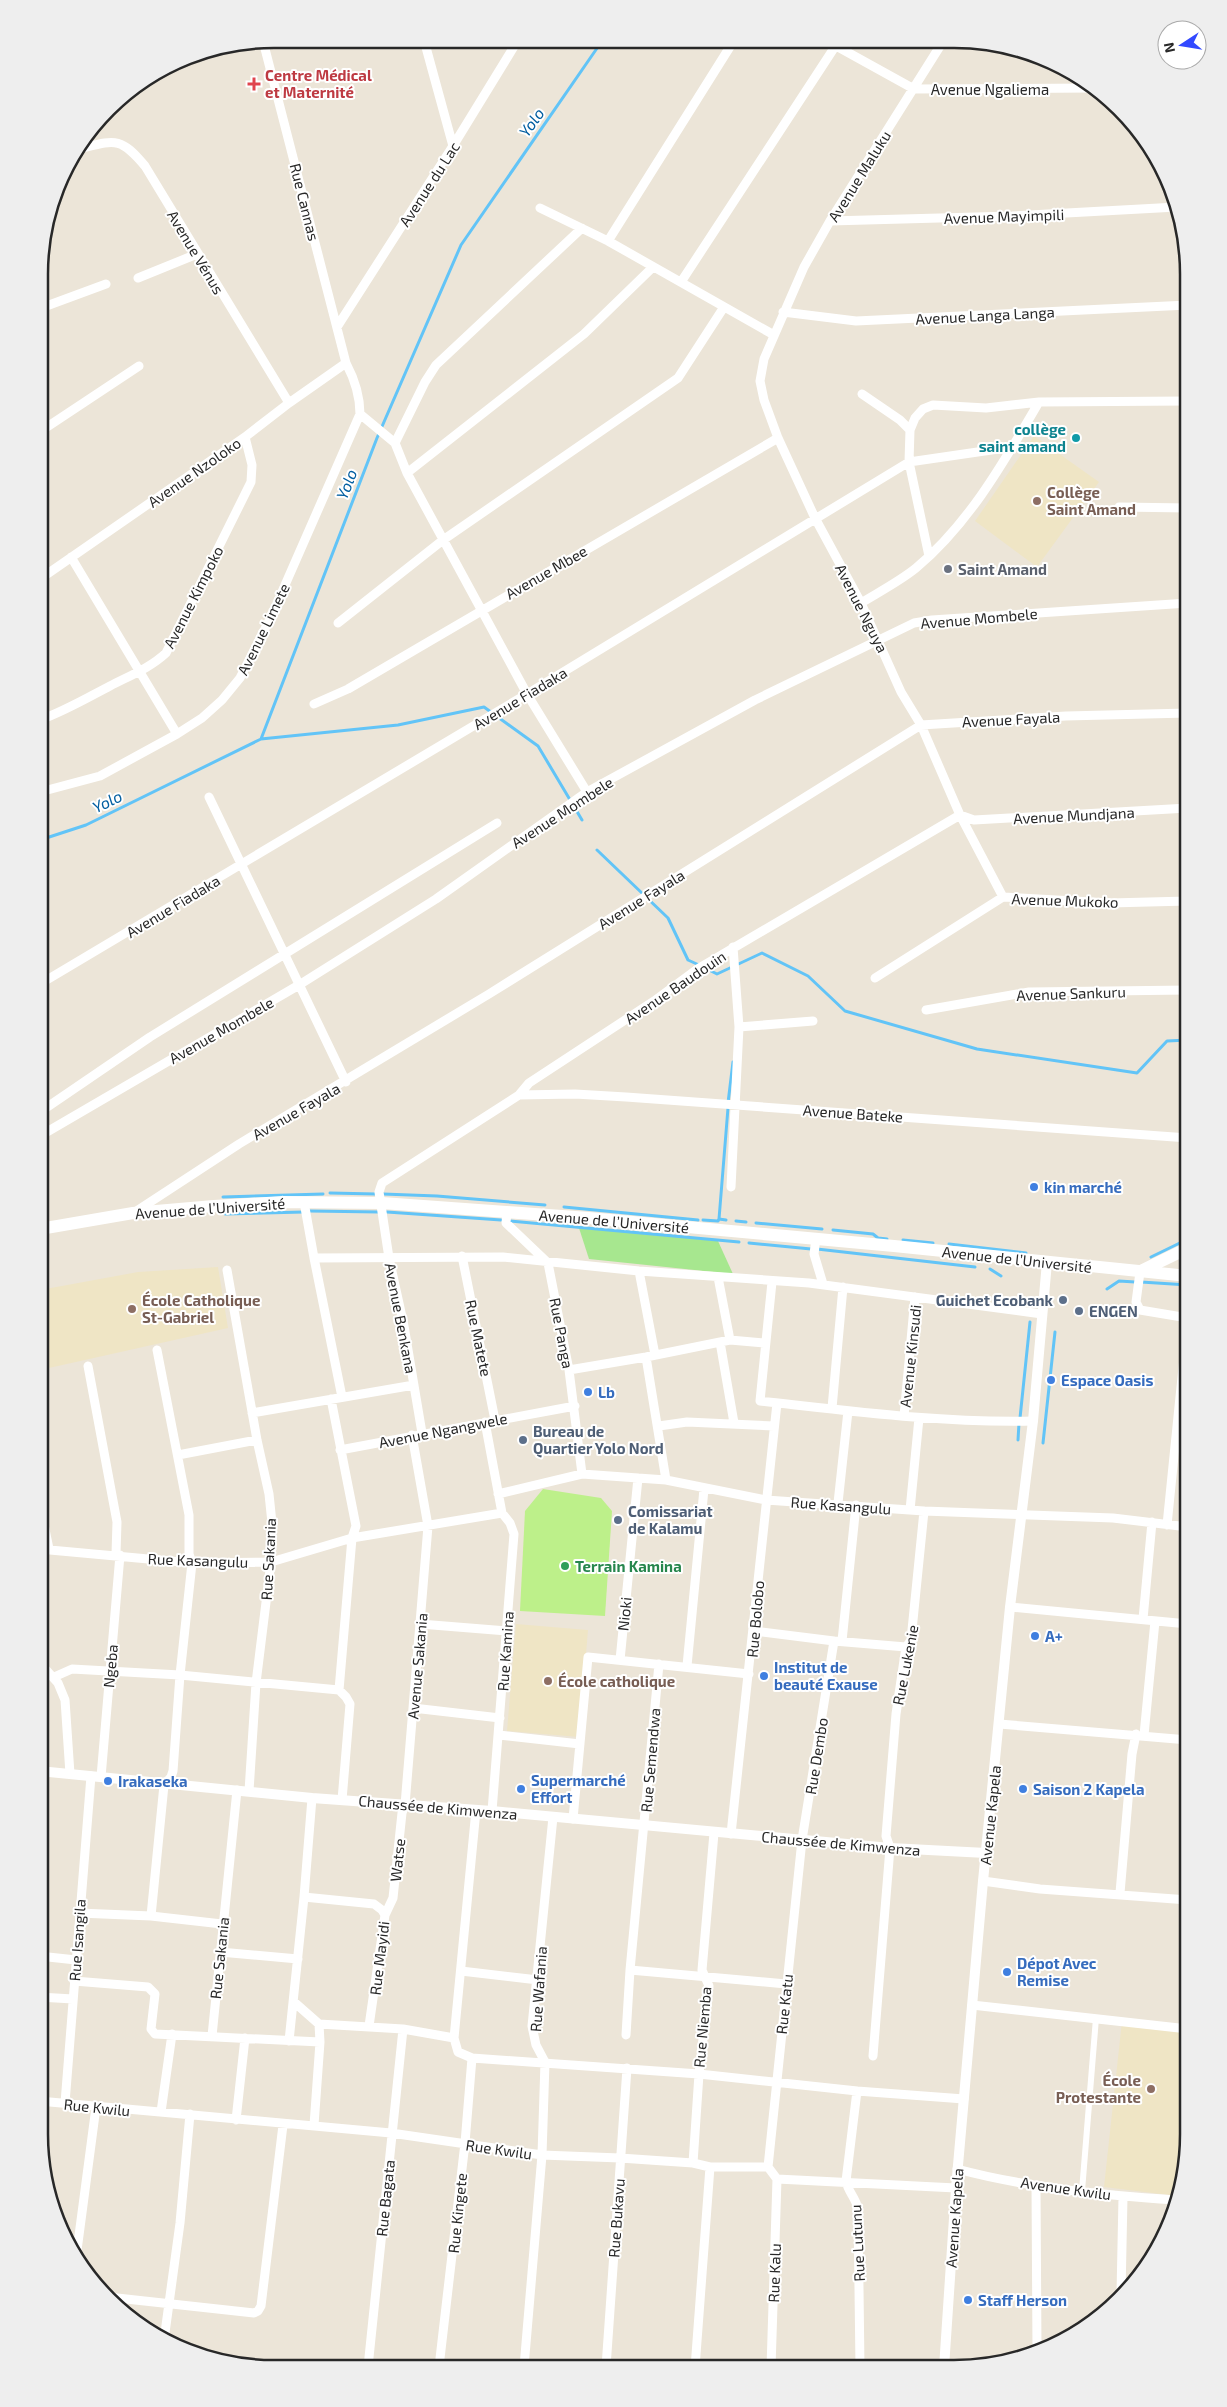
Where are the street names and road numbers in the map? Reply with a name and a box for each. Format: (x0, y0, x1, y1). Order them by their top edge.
street label: Avenue Ngaliema (931, 80, 1049, 98)
street label: Avenue Maluku (824, 127, 894, 225)
street label: Avenue du Lac (395, 138, 463, 230)
street label: Rue Cannas (287, 161, 323, 243)
street label: Avenue Mayimpili (944, 205, 1064, 227)
street label: Avenue Vénus (164, 207, 228, 297)
street label: Avenue Langa Langa (915, 302, 1055, 328)
street label: Avenue Nzoloko (144, 433, 244, 511)
street label: Avenue Mbee (502, 541, 590, 603)
street label: Avenue Kimpoko (159, 543, 227, 651)
street label: Avenue Nguya (832, 561, 892, 655)
street label: Avenue Limete (233, 580, 293, 678)
street label: Avenue Mombele (920, 604, 1038, 632)
street label: Avenue Fiadaka (470, 663, 570, 733)
street label: Avenue Fayala (961, 707, 1061, 731)
street label: Avenue Mombele (508, 772, 616, 852)
street label: Avenue Mundjana (1013, 803, 1135, 828)
street label: Avenue Fayala (595, 865, 687, 933)
street label: Avenue Fiadaka (123, 871, 223, 941)
street label: Avenue Mukoko (1011, 889, 1119, 911)
street label: Avenue Baudouin (621, 947, 729, 1027)
street label: Avenue Sankuru (1016, 982, 1126, 1004)
street label: Avenue Mombele (166, 993, 276, 1067)
street label: Avenue Fayala (249, 1079, 343, 1143)
street label: Avenue Bateke (802, 1101, 904, 1125)
street label: Avenue de l’Université (134, 1194, 286, 1222)
street label: Avenue de l’Université (538, 1205, 690, 1237)
street label: Avenue de l’Université (941, 1242, 1093, 1276)
street label: Avenue Benkana (381, 1261, 421, 1375)
street label: Rue Panga (546, 1296, 578, 1370)
street label: Rue Matete (462, 1298, 496, 1378)
street label: Avenue Kinsudi (896, 1304, 924, 1408)
street label: Avenue Ngangwele (377, 1409, 509, 1451)
street label: Rue Kasangulu (790, 1493, 892, 1517)
street label: Rue Sakania (257, 1517, 279, 1601)
street label: Rue Kasangulu (147, 1549, 249, 1571)
street label: Rue Bolobo (743, 1580, 767, 1658)
street label: Nioki (613, 1596, 635, 1632)
street label: Rue Kamina (493, 1610, 517, 1692)
street label: Avenue Sakania (403, 1612, 431, 1720)
street label: Rue Lukenie (888, 1623, 922, 1707)
street label: Ngeba (99, 1643, 121, 1689)
street label: Rue Semendwa (636, 1707, 664, 1813)
street label: Rue Dembo (801, 1716, 831, 1796)
street label: Avenue Kapela (976, 1764, 1004, 1866)
street label: Chaussée de Kimwenza (358, 1791, 518, 1823)
street label: Chaussée de Kimwenza (761, 1827, 921, 1859)
street label: Watse (386, 1837, 408, 1883)
street label: Rue Isangila (65, 1898, 89, 1982)
street label: Rue Sakania (206, 1916, 232, 2000)
street label: Rue Mayidi (366, 1920, 392, 1996)
street label: Rue Wafania (526, 1946, 550, 2032)
street label: Rue Katu (772, 1973, 796, 2035)
street label: Rue Niemba (689, 1986, 715, 2068)
street label: Rue Kwilu (63, 2095, 131, 2119)
street label: Rue Kwilu (465, 2135, 533, 2163)
street label: Rue Bagata (372, 2159, 398, 2237)
street label: Avenue Kapela (942, 2167, 966, 2269)
street label: Rue Kingete (444, 2172, 470, 2254)
street label: Avenue Kwilu (1020, 2173, 1112, 2203)
street label: Rue Bukavu (604, 2178, 628, 2258)
street label: Rue Lutunu (846, 2204, 868, 2282)
street label: Rue Kalu (764, 2243, 784, 2303)

